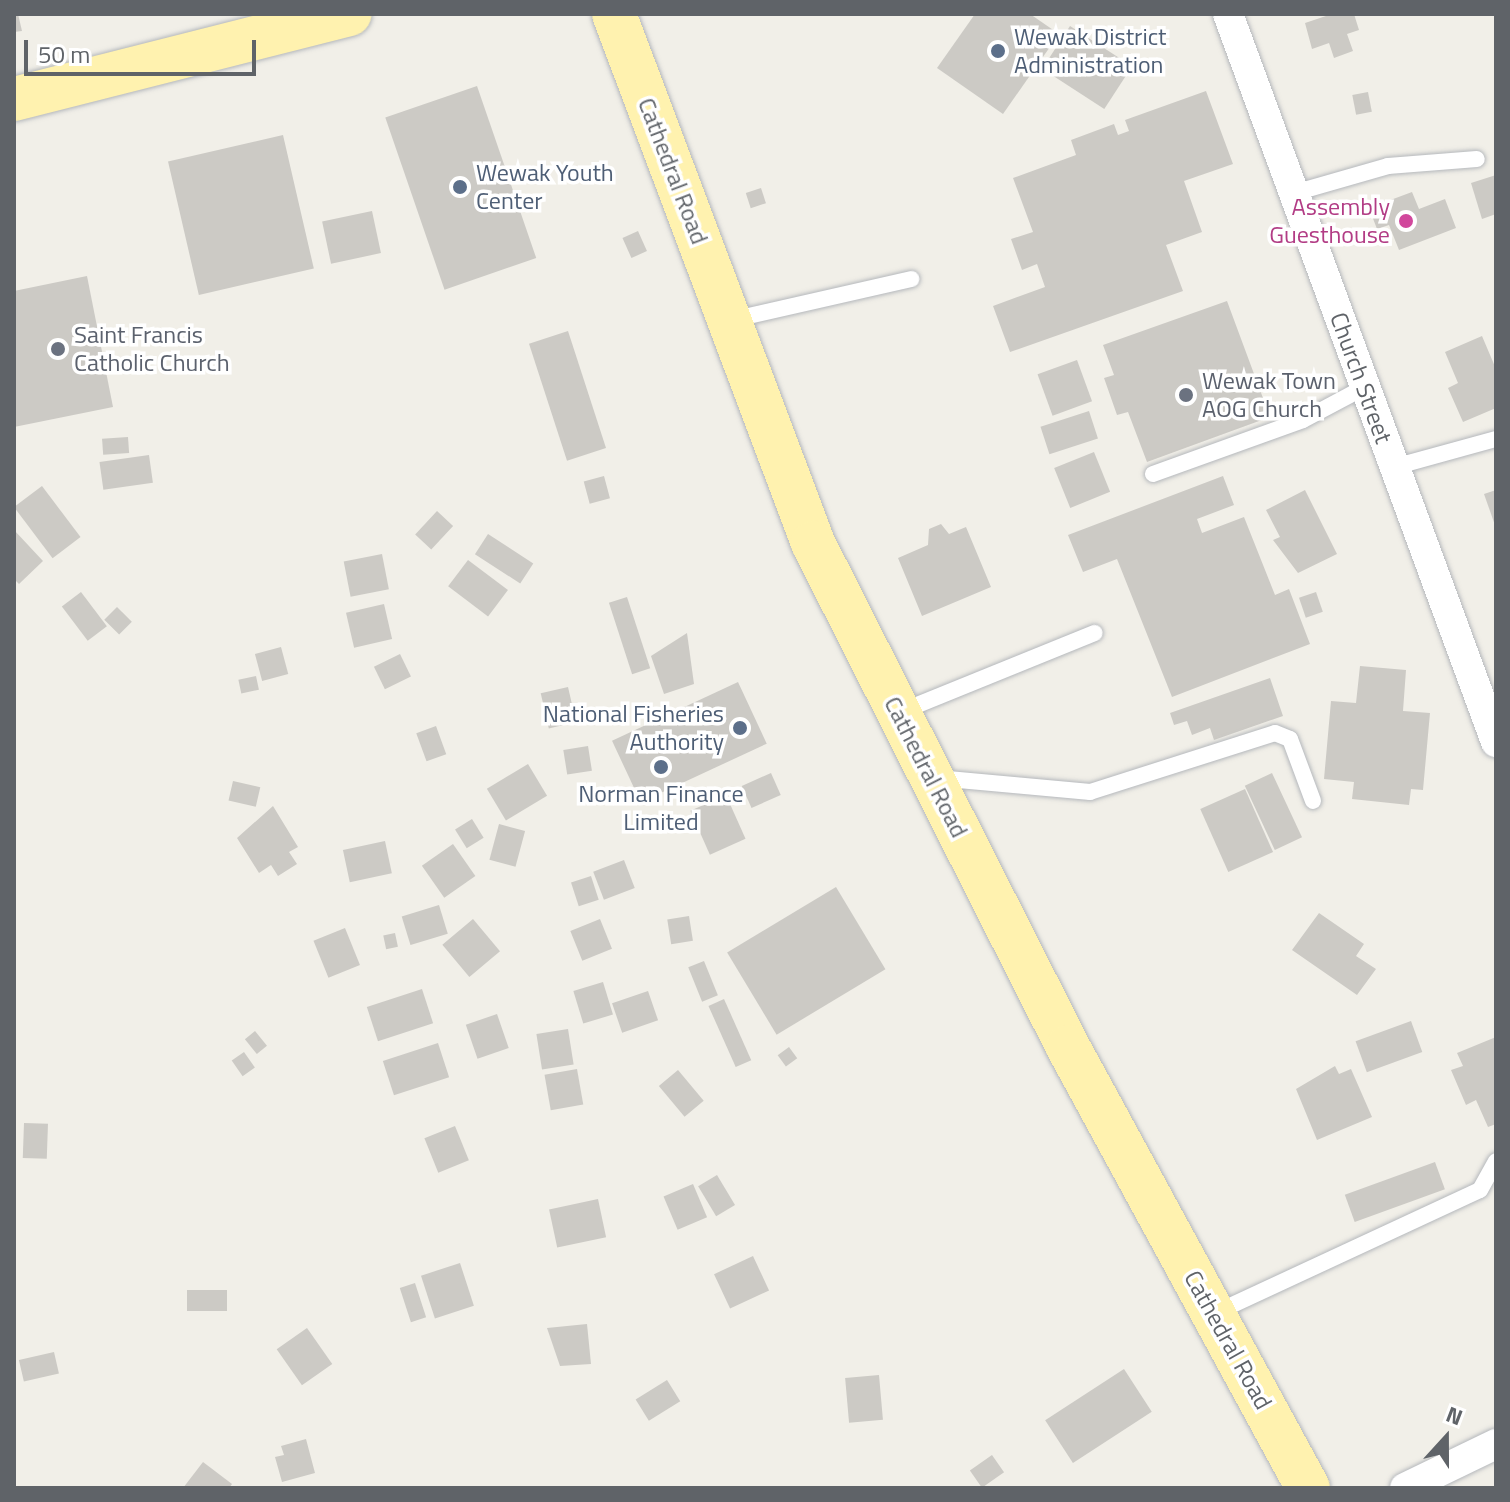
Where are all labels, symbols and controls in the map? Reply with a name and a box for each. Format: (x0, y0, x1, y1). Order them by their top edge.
place label: Wewak District Administration (1014, 23, 1167, 79)
scale bar (28, 24, 260, 74)
text: 50 m (38, 36, 90, 72)
marker: Wewak District Administration (989, 42, 1007, 60)
street label: Cathedral Road (632, 94, 714, 248)
place label: Wewak Youth Center (476, 159, 614, 215)
marker: Wewak Youth Center (451, 178, 469, 196)
place label: Assembly Guesthouse (1269, 193, 1390, 249)
marker: Assembly Guesthouse (1397, 212, 1415, 230)
street label: Church Street (1324, 309, 1398, 447)
place label: Saint Francis Catholic Church (74, 321, 230, 377)
marker: Saint Francis Catholic Church (49, 340, 67, 358)
place label: Wewak Town AOG Church (1202, 367, 1336, 423)
marker: Wewak Town AOG Church (1177, 386, 1195, 404)
street label: Cathedral Road (878, 692, 974, 842)
place label: National Fisheries Authority (543, 700, 724, 756)
marker: National Fisheries Authority (731, 719, 749, 737)
marker: Norman Finance Limited (652, 758, 670, 776)
place label: Norman Finance Limited (578, 780, 744, 836)
street label: Cathedral Road (1178, 1266, 1278, 1414)
text: N (1441, 1397, 1468, 1434)
north arrow (1406, 1398, 1486, 1478)

